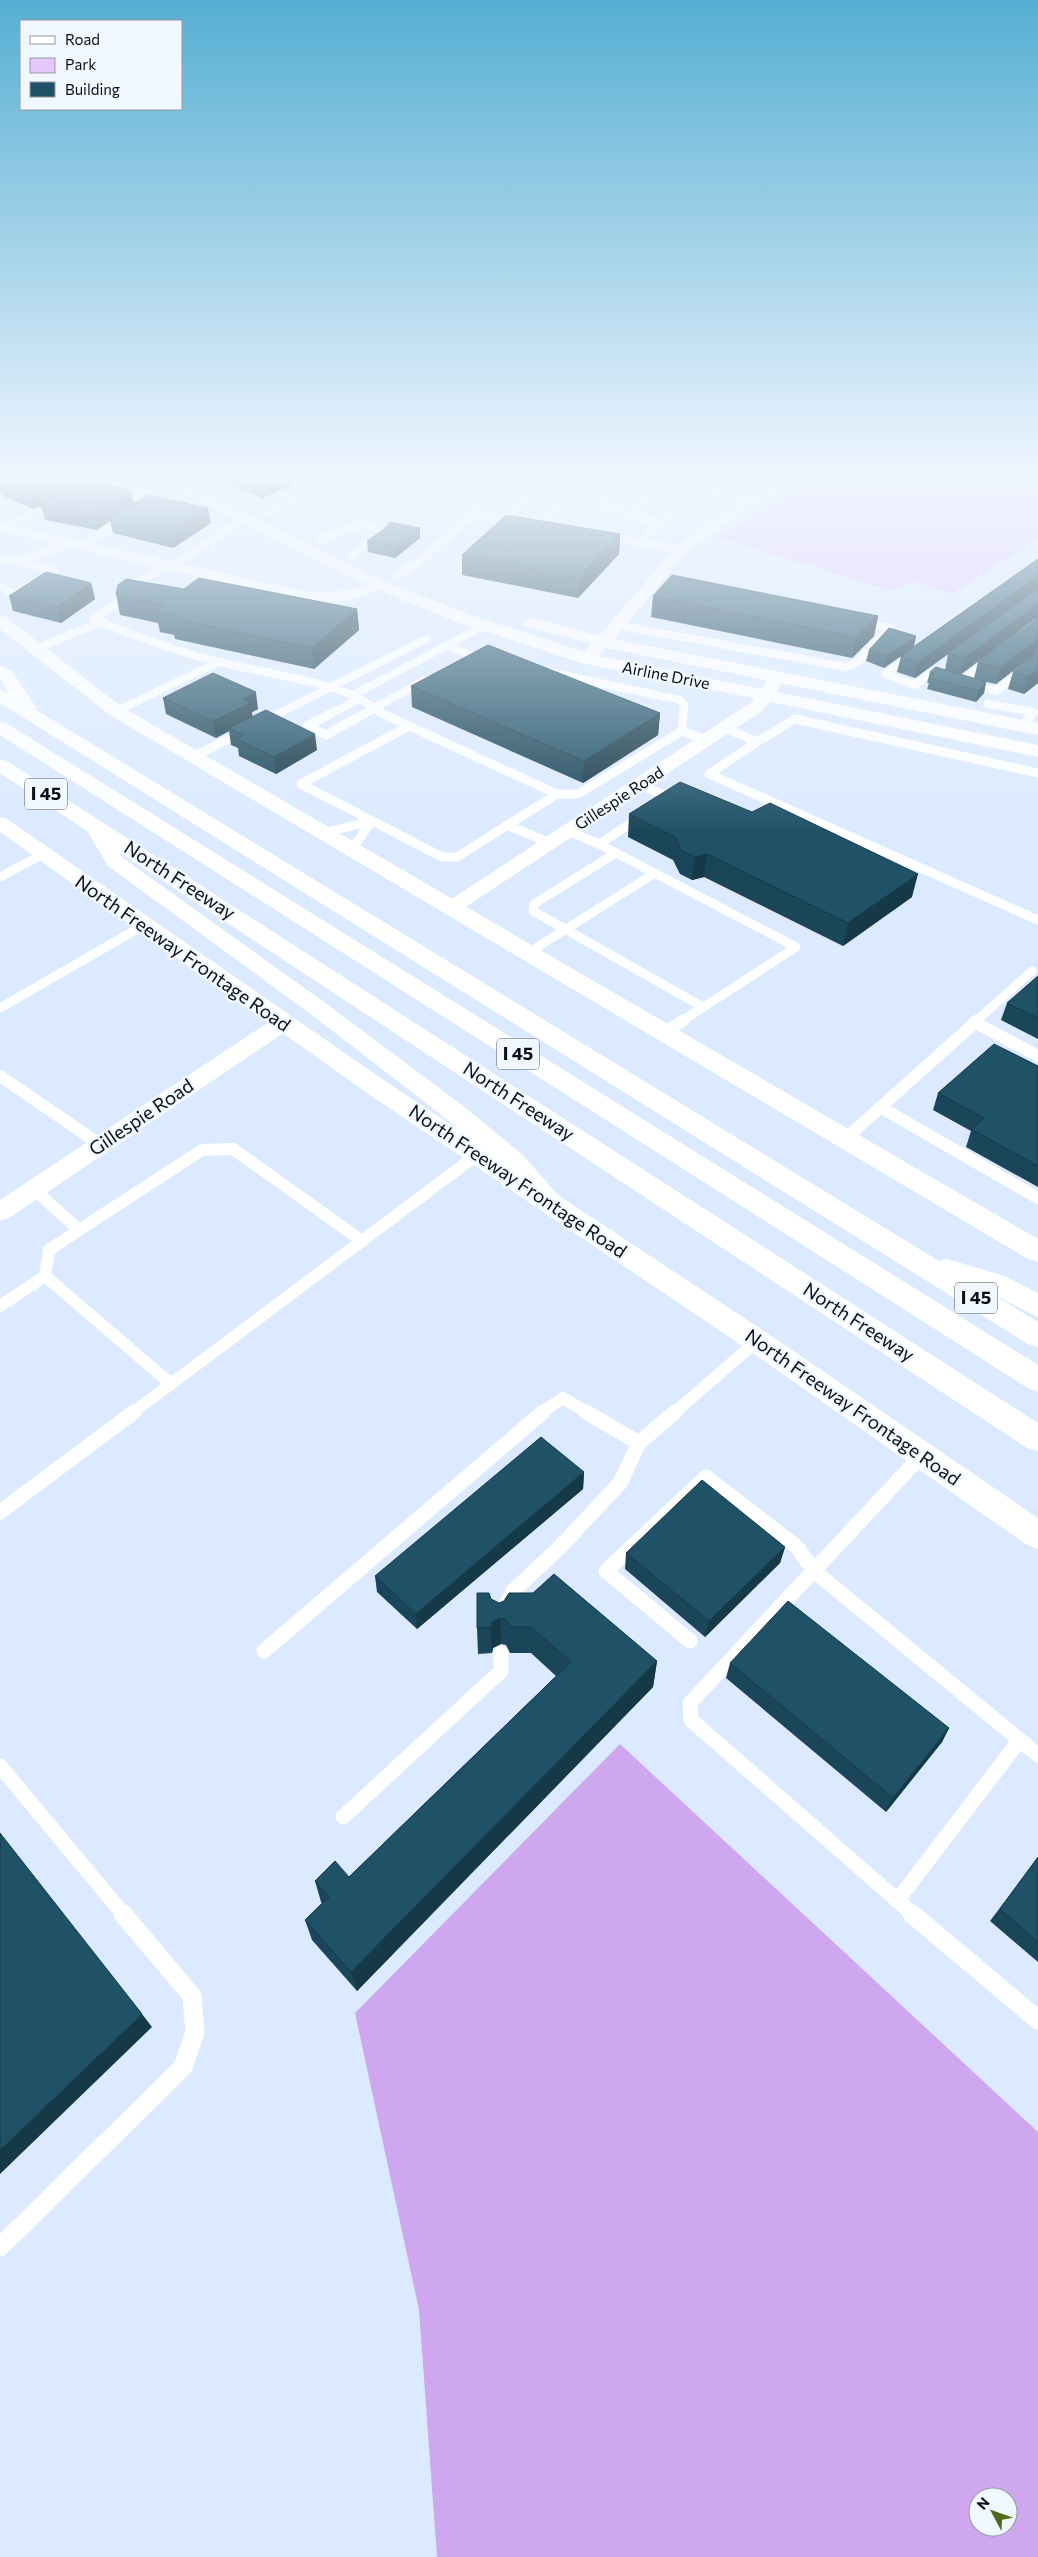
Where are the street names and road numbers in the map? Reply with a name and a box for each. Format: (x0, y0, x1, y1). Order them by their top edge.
street label: Airline Drive (621, 657, 712, 692)
street label: Gillespie Road (571, 762, 667, 833)
road number: I 45 (25, 779, 67, 810)
street label: North Freeway (120, 835, 240, 924)
street label: North Freeway Frontage Road (71, 869, 295, 1036)
road number: I 45 (497, 1038, 539, 1070)
street label: North Freeway (459, 1056, 579, 1145)
street label: Gillespie Road (84, 1073, 197, 1160)
street label: North Freeway Frontage Road (405, 1099, 631, 1262)
street label: North Freeway (799, 1277, 919, 1366)
road number: I 45 (955, 1282, 997, 1314)
street label: North Freeway Frontage Road (741, 1323, 965, 1490)

